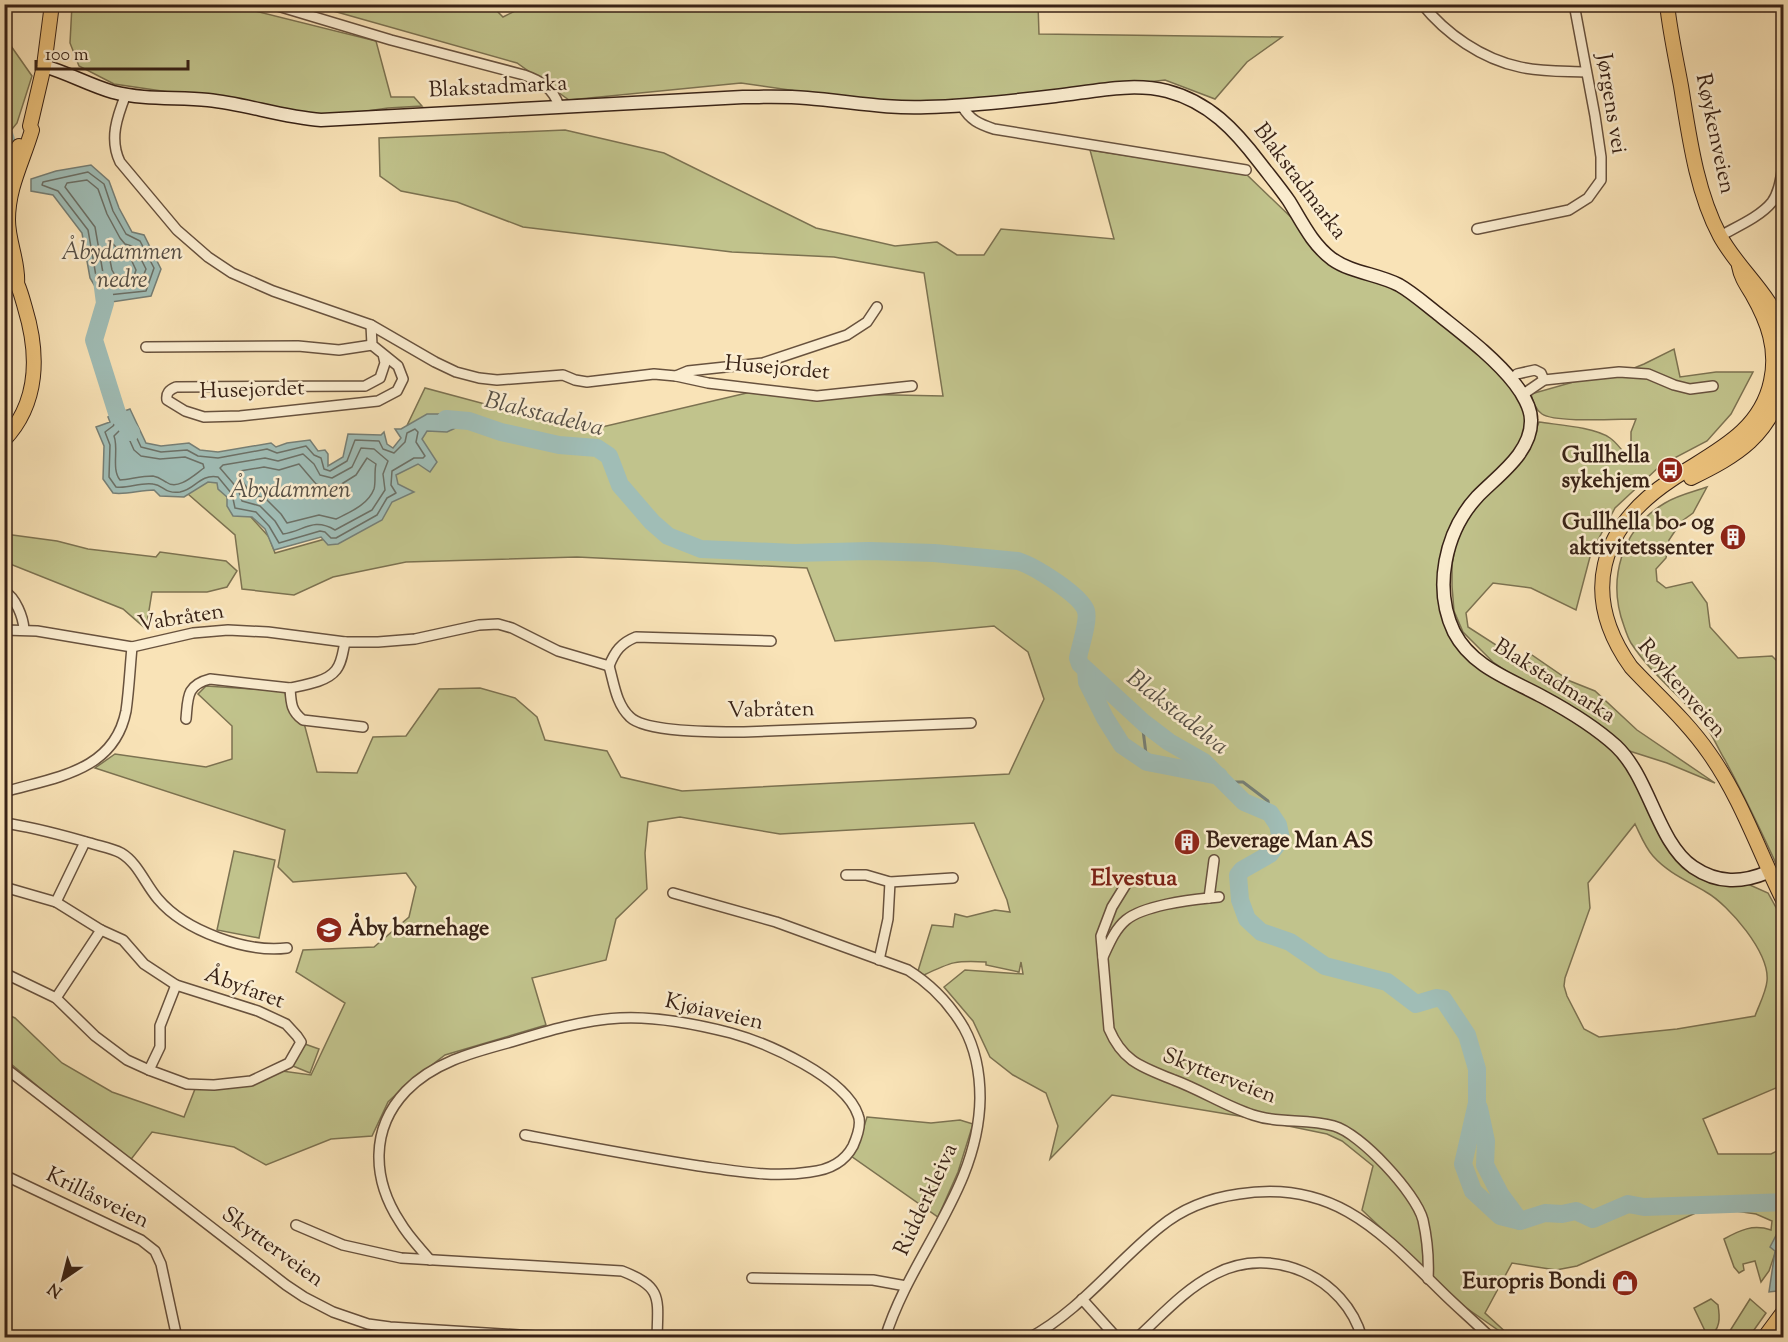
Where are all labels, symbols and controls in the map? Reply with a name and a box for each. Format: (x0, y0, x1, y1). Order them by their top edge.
scale bar (36, 33, 188, 71)
text: 100 m (45, 43, 89, 69)
street label: Jørgens vei (1586, 51, 1634, 157)
street label: Blakstadmarka (428, 68, 568, 108)
street label: Røykenveien (1686, 71, 1742, 197)
street label: Blakstadmarka (1244, 117, 1354, 247)
water label: Åbydammen nedre (61, 235, 183, 298)
street label: Husejordet (723, 348, 831, 390)
street label: Husejordet (199, 373, 306, 409)
water label: Blakstadelva (481, 384, 607, 446)
place label: Gullhella sykehjem (1561, 441, 1651, 498)
bus stop icon: Gullhella sykehjem (1655, 455, 1685, 485)
water label: Åbydammen (229, 473, 351, 508)
place label: Gullhella bo- og aktivitetssenter (1562, 508, 1715, 565)
building icon: Gullhella bo- og aktivitetssenter (1718, 522, 1748, 552)
street label: Vabråten (135, 596, 227, 642)
street label: Blakstadmarka (1487, 632, 1621, 732)
street label: Røykenveien (1629, 632, 1733, 746)
water label: Blakstadelva (1119, 662, 1235, 764)
street label: Vabråten (727, 694, 815, 728)
place label: Beverage Man AS (1206, 826, 1373, 858)
building icon: Beverage Man AS (1172, 827, 1202, 857)
district label: Elvestua (1091, 862, 1178, 896)
place label: Åby barnehage (348, 912, 489, 946)
school or university icon: Åby barnehage (314, 915, 344, 945)
street label: Åbyfaret (199, 959, 289, 1018)
street label: Kjøiaveien (662, 986, 766, 1040)
street label: Skytterveien (1157, 1041, 1281, 1113)
street label: Ridderkleiva (887, 1139, 967, 1261)
street label: Krillåsveien (40, 1160, 154, 1238)
street label: Skytterveien (214, 1200, 330, 1296)
north arrow (33, 1249, 93, 1309)
place label: Europris Bondi (1463, 1267, 1607, 1299)
shop icon: Europris Bondi (1610, 1268, 1640, 1298)
text: N (44, 1276, 68, 1302)

